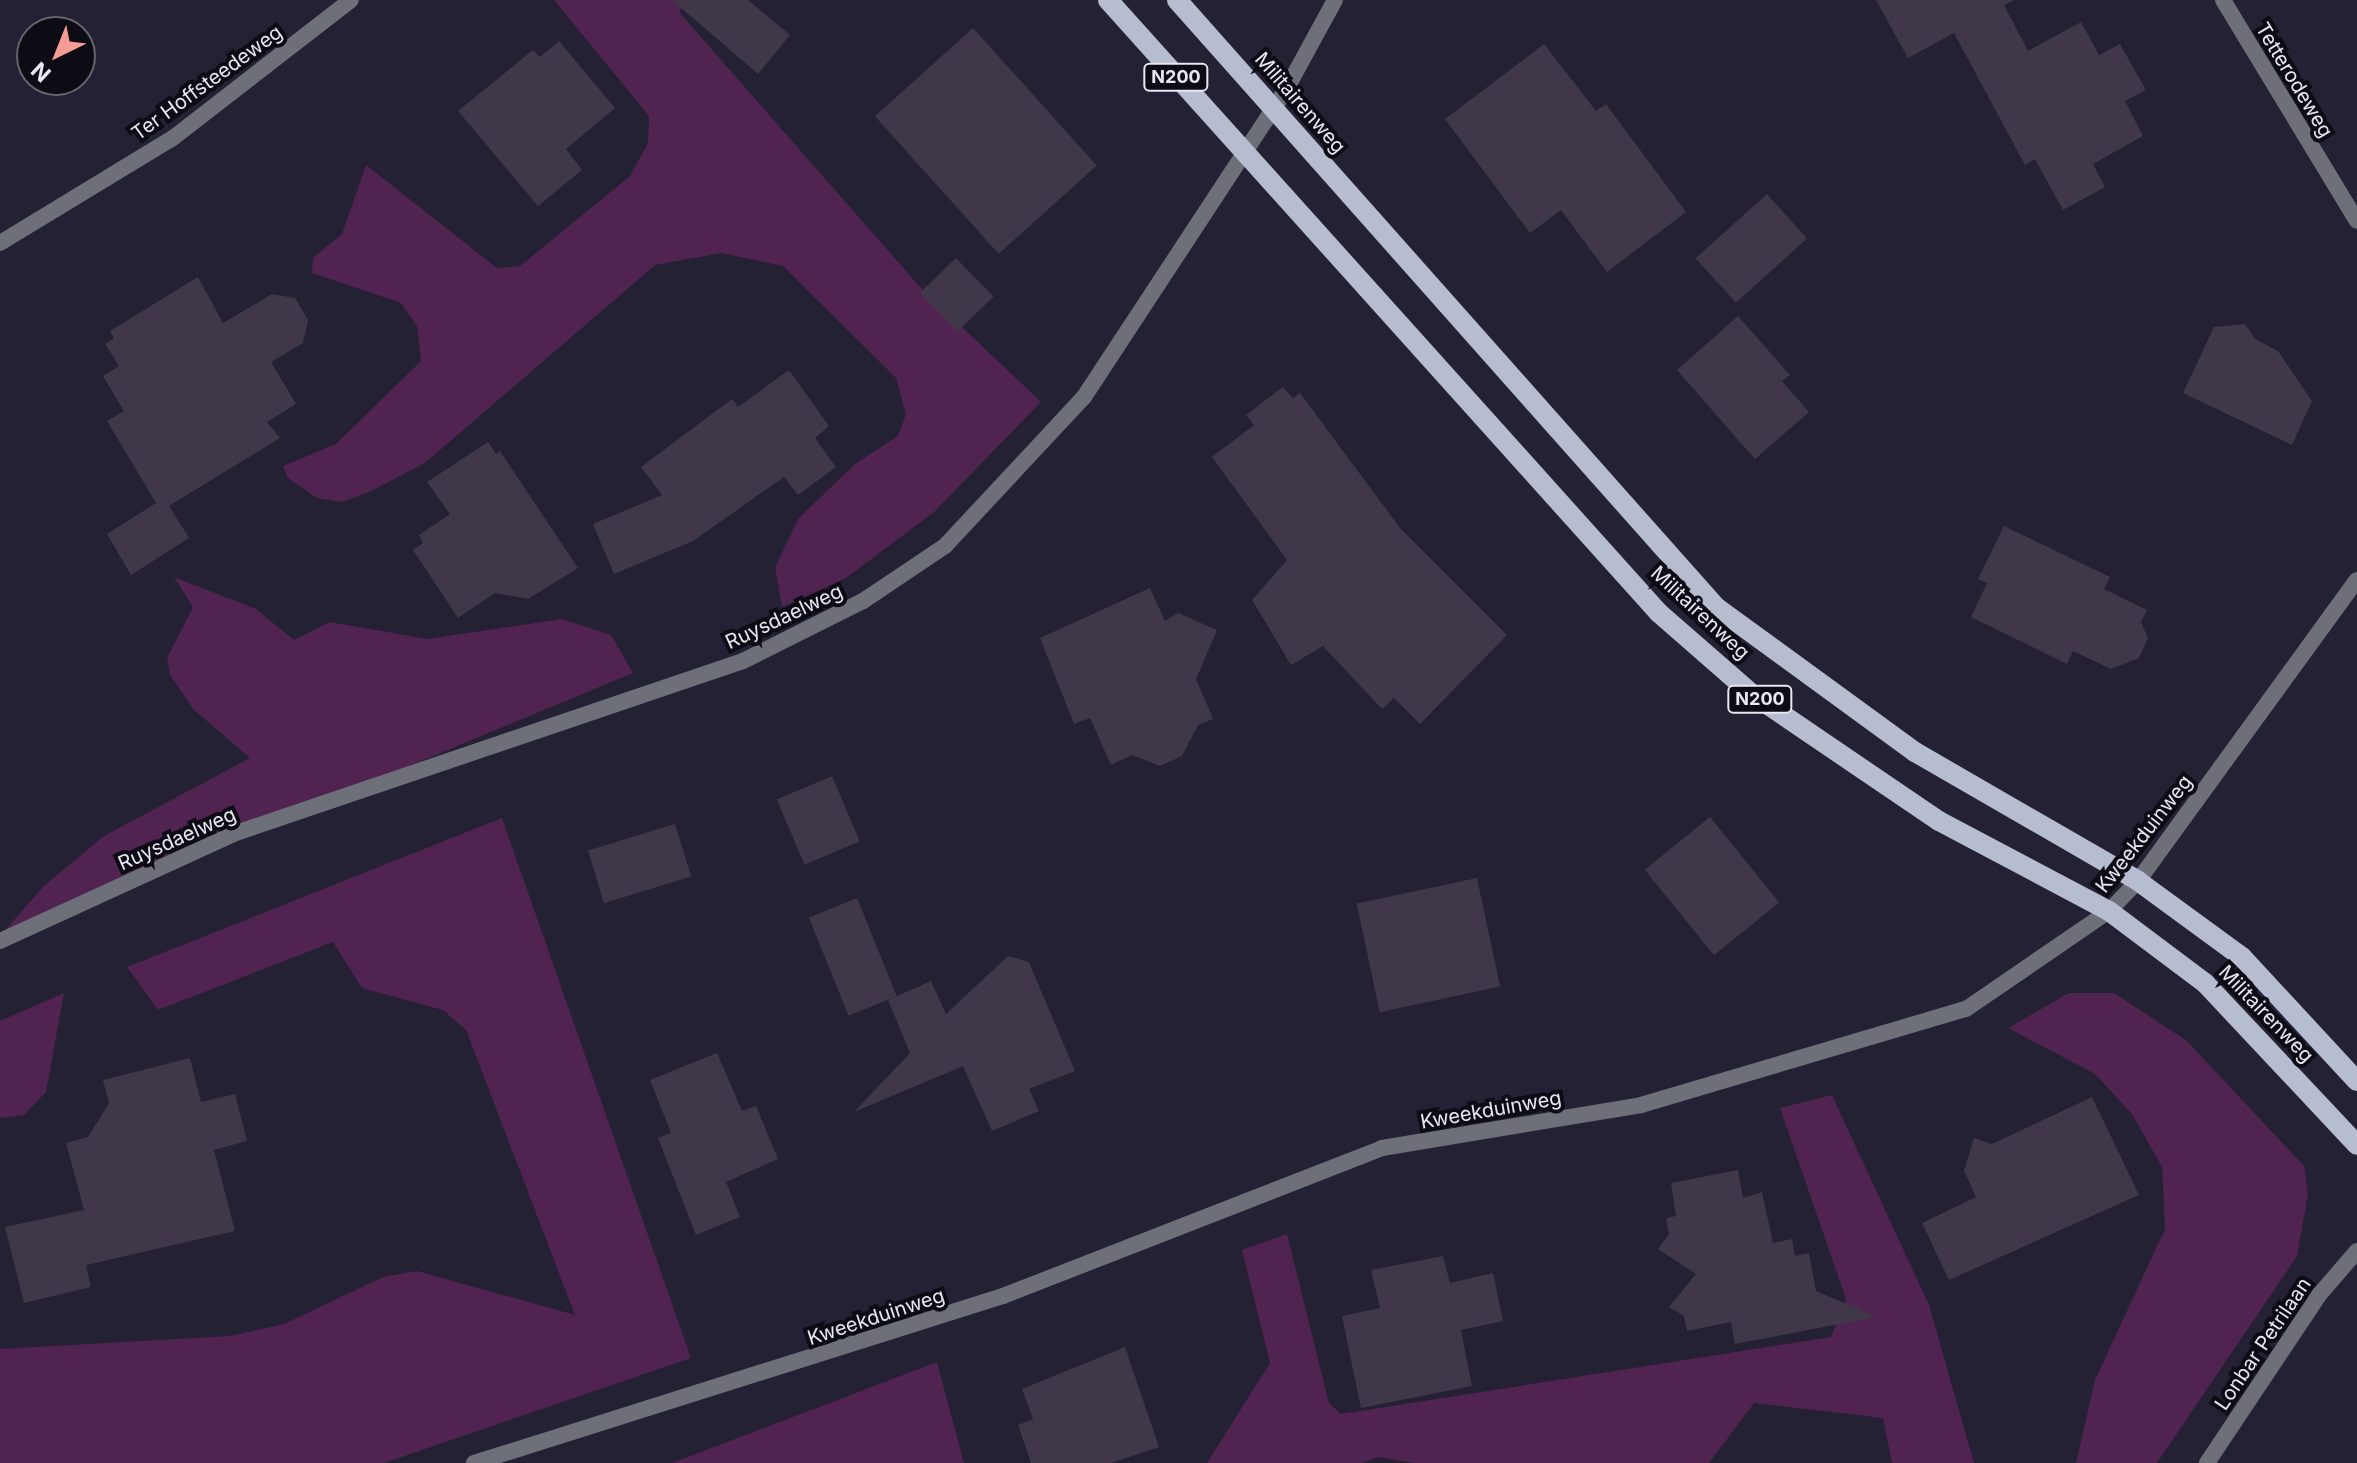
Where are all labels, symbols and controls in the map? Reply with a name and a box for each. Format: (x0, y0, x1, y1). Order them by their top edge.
north arrow (16, 16, 96, 96)
street label: Tetterodeweg (2250, 18, 2338, 142)
street label: Ter Hoffsteedeweg (127, 20, 287, 146)
street label: Militairenweg (1250, 48, 1350, 158)
text: N (26, 57, 56, 87)
road number: N200 (1142, 63, 1210, 91)
street label: Militairenweg (1646, 561, 1754, 665)
street label: Ruysdaelweg (722, 579, 846, 655)
road number: N200 (1726, 685, 1794, 713)
street label: Kweekduinweg (2091, 770, 2197, 898)
street label: Ruysdaelweg (114, 802, 240, 876)
street label: Militairenweg (2214, 960, 2318, 1068)
street label: Kweekduinweg (1419, 1086, 1563, 1134)
street label: Lonbar Petrilaan (2210, 1273, 2316, 1415)
street label: Kweekduinweg (804, 1284, 948, 1350)

